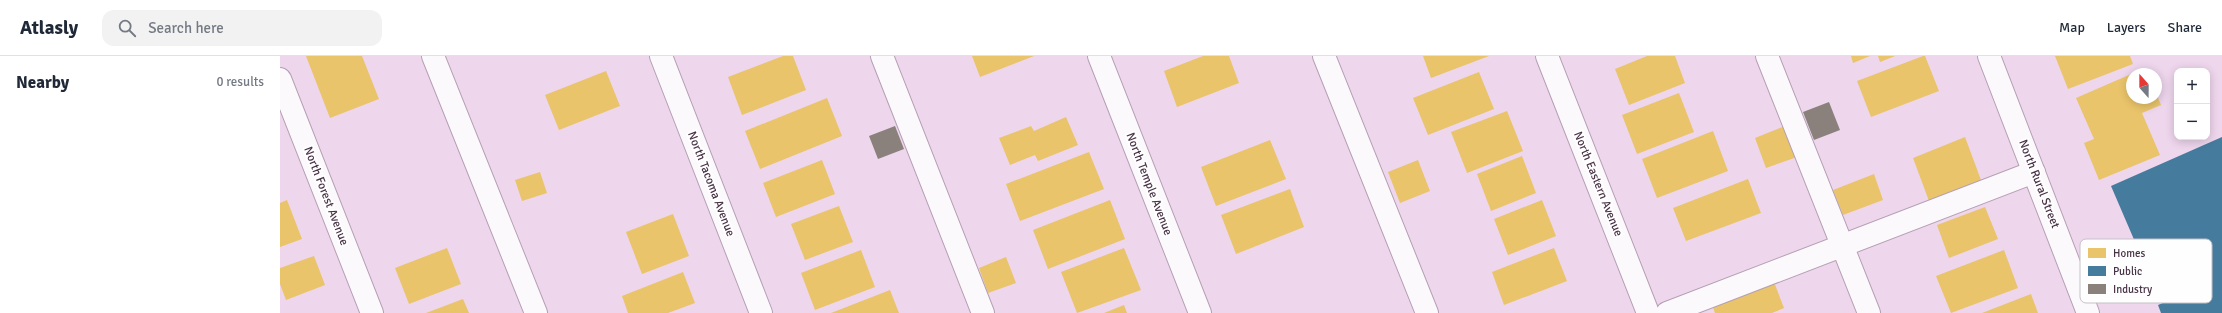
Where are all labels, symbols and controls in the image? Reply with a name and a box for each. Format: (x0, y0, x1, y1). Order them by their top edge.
search box (102, 10, 382, 46)
text: Atlasly (20, 16, 78, 40)
icon: search (116, 17, 138, 39)
text: Search here (148, 19, 224, 37)
text: Map (2059, 19, 2085, 36)
text: Layers (2107, 19, 2146, 36)
text: Share (2168, 19, 2202, 36)
north arrow (2126, 68, 2162, 104)
map controls (2174, 68, 2210, 140)
button: + (2174, 68, 2210, 104)
text: Nearby (16, 72, 69, 93)
text: 0 results (216, 74, 264, 90)
button: − (2174, 104, 2210, 140)
street label: North Tacoma Avenue (684, 129, 738, 239)
street label: North Eastern Avenue (1570, 129, 1626, 239)
street label: North Temple Avenue (1122, 130, 1176, 238)
street label: North Rural Street (2015, 138, 2063, 230)
street label: North Forest Avenue (300, 145, 352, 247)
legend (2080, 239, 2212, 303)
text: Homes (2113, 247, 2145, 260)
text: Public (2113, 265, 2142, 278)
text: Industry (2113, 283, 2153, 296)

